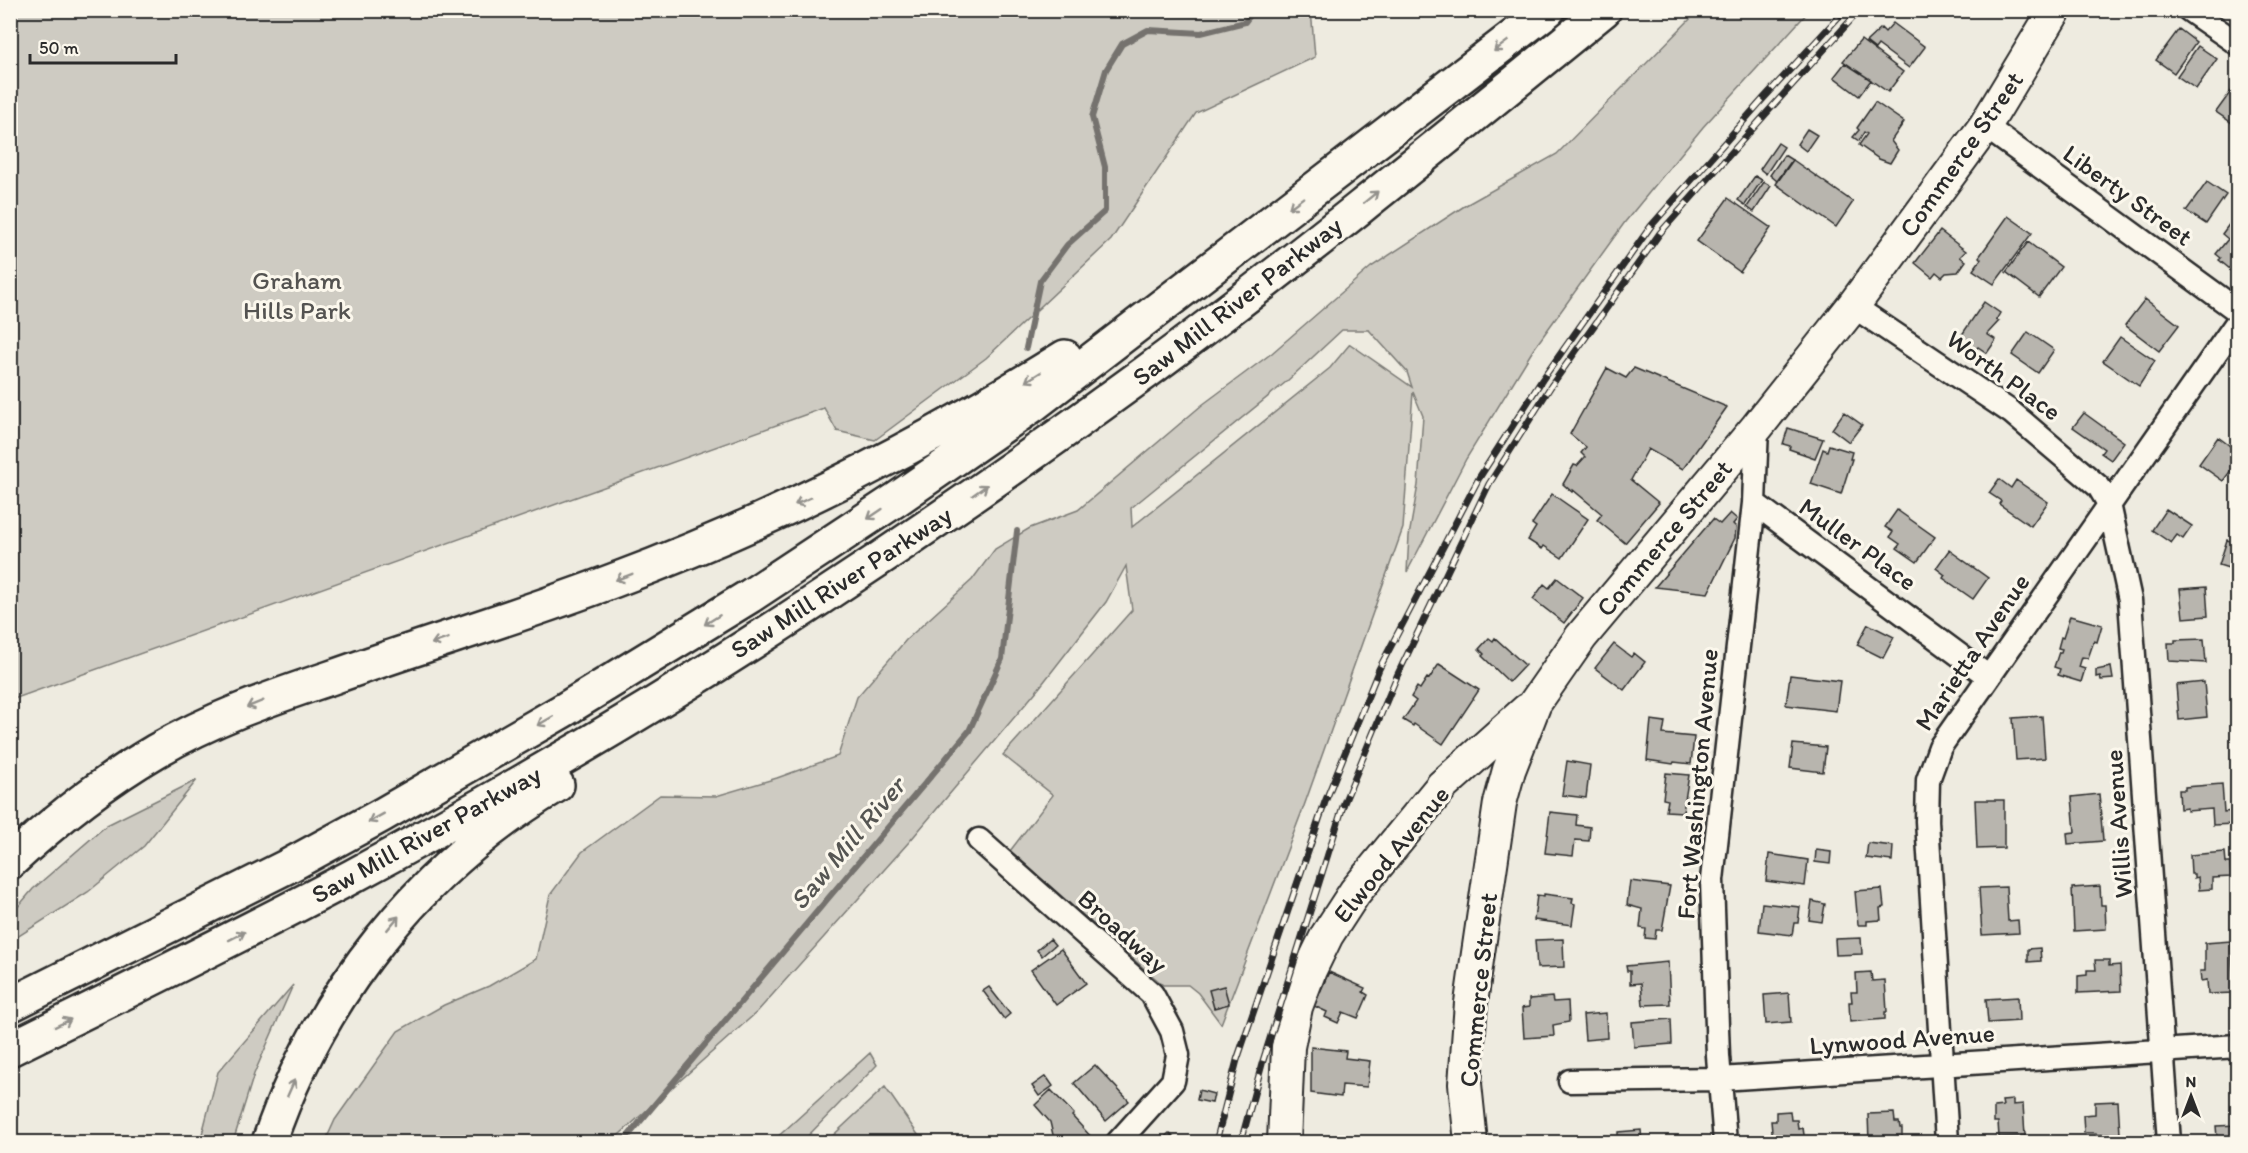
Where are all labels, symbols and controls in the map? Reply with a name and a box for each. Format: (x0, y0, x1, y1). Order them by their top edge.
scale bar (30, 27, 176, 65)
text: 50 m (39, 37, 79, 59)
one-way arrow (1494, 40, 1510, 52)
street label: Commerce Street (1892, 65, 2030, 243)
street label: Liberty Street (2057, 137, 2199, 253)
one-way arrow (1363, 190, 1379, 203)
one-way arrow (1289, 196, 1305, 209)
street label: Saw Mill River Parkway (1126, 209, 1348, 393)
park label: Graham Hills Park (243, 264, 351, 326)
street label: Worth Place (1940, 323, 2068, 427)
one-way arrow (1025, 371, 1042, 383)
street label: Commerce Street (1589, 453, 1739, 623)
one-way arrow (972, 484, 988, 496)
street label: Muller Place (1793, 491, 1923, 597)
one-way arrow (795, 496, 813, 507)
street label: Saw Mill River Parkway (724, 498, 958, 666)
one-way arrow (868, 508, 884, 520)
street label: Marietta Avenue (1908, 567, 2036, 737)
one-way arrow (615, 572, 634, 583)
one-way arrow (704, 615, 721, 627)
one-way arrow (431, 636, 450, 647)
street label: Fort Washington Avenue (1669, 647, 1725, 921)
one-way arrow (247, 699, 265, 710)
one-way arrow (537, 716, 554, 728)
street label: Willis Avenue (2097, 748, 2139, 900)
street label: Saw Mill River Parkway (306, 758, 546, 910)
water label: Saw Mill River (782, 768, 914, 916)
street label: Elwood Avenue (1326, 779, 1456, 929)
one-way arrow (368, 812, 385, 824)
street label: Broadway (1071, 882, 1175, 980)
street label: Commerce Street (1452, 891, 1504, 1089)
one-way arrow (387, 915, 400, 931)
one-way arrow (228, 929, 246, 941)
one-way arrow (54, 1017, 71, 1029)
street label: Lynwood Avenue (1808, 1017, 1996, 1061)
north arrow (2161, 1066, 2221, 1126)
text: N (2186, 1072, 2196, 1091)
one-way arrow (286, 1079, 297, 1097)

